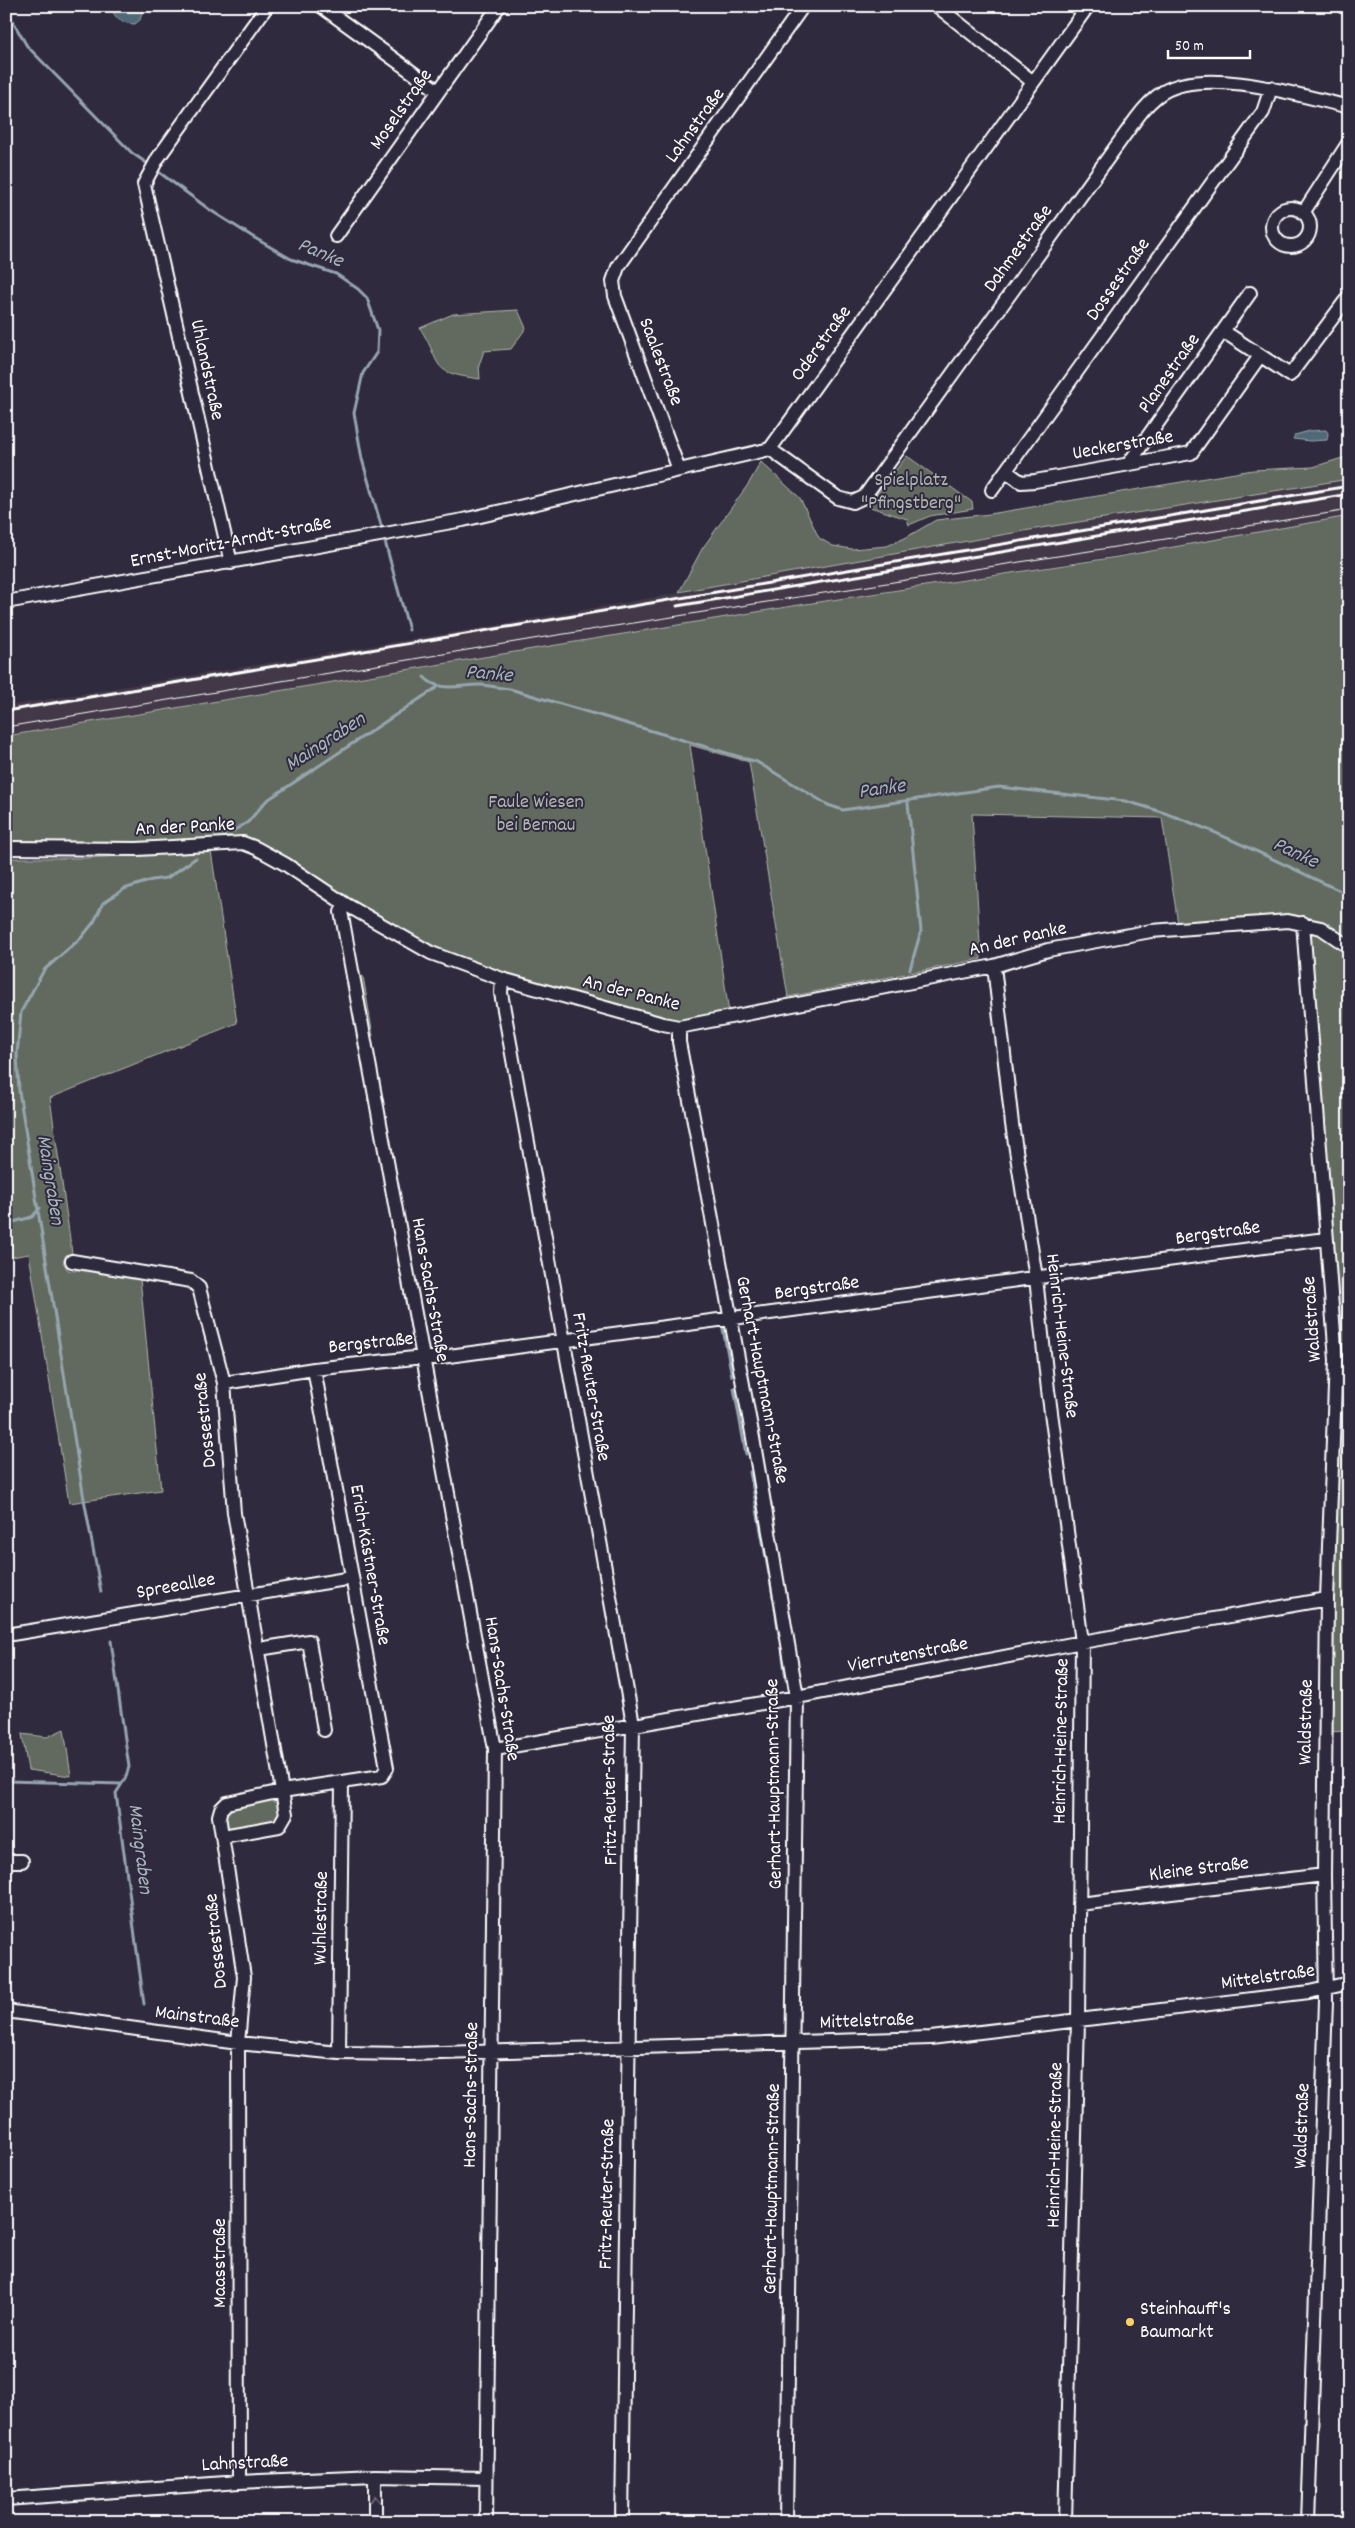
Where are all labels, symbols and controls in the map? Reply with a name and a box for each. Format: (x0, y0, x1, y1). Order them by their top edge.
scale bar (1168, 28, 1250, 60)
text: 50 m (1175, 36, 1204, 58)
street label: Moselstraße (364, 64, 440, 156)
street label: Lahnstraße (659, 82, 733, 169)
street label: Dahmestraße (978, 199, 1061, 299)
water label: Panke (293, 231, 349, 278)
street label: Dossestraße (1080, 233, 1158, 327)
street label: Oderstraße (785, 300, 859, 388)
street label: Saalestraße (630, 314, 690, 410)
street label: Uhlandstraße (182, 317, 230, 423)
street label: Planestraße (1132, 328, 1208, 420)
street label: Ueckerstraße (1070, 423, 1176, 469)
park label: Spielplatz "Pfingstberg" (861, 467, 961, 518)
street label: Ernst-Moritz-Arndt-Straße (128, 510, 334, 576)
water label: Panke (464, 658, 515, 692)
water label: Maingraben (280, 705, 373, 780)
water label: Panke (857, 772, 909, 808)
park label: Faule Wiesen bei Bernau (488, 789, 584, 840)
street label: An der Panke (135, 811, 236, 845)
water label: Panke (1267, 830, 1324, 878)
street label: An der Panke (966, 915, 1070, 965)
street label: An der Panke (579, 968, 683, 1020)
water label: Maingraben (27, 1133, 71, 1228)
street label: Bergstraße (1174, 1214, 1262, 1254)
street label: Hans-Sachs-Straße (403, 1216, 456, 1365)
street label: Heinrich-Heine-Straße (1037, 1252, 1085, 1420)
street label: Bergstraße (773, 1269, 861, 1309)
street label: Gerhart-Hauptmann-Straße (727, 1274, 795, 1486)
street label: Waldstraße (1296, 1275, 1330, 1363)
street label: Fritz-Reuter-Straße (563, 1310, 617, 1464)
street label: Bergstraße (327, 1326, 415, 1362)
street label: Dossestraße (187, 1371, 225, 1469)
street label: Erich-Kästner-Straße (341, 1482, 397, 1648)
street label: Spreeallee (134, 1566, 218, 1608)
street label: Hans-Sachs-Straße (476, 1615, 526, 1764)
street label: Vierrutenstraße (846, 1631, 971, 1681)
street label: Heinrich-Heine-Straße (1047, 1658, 1077, 1824)
street label: Gerhart-Hauptmann-Straße (759, 1678, 791, 1890)
street label: Waldstraße (1292, 1679, 1322, 1765)
street label: Fritz-Reuter-Straße (596, 1714, 626, 1866)
water label: Maingraben (119, 1802, 160, 1897)
street label: Kleine Straße (1147, 1850, 1251, 1890)
street label: Wuhlestraße (307, 1871, 337, 1965)
street label: Dossestraße (198, 1892, 236, 1990)
street label: Mittelstraße (1219, 1958, 1317, 1998)
street label: Mainstraße (153, 1999, 241, 2037)
street label: Mittelstraße (819, 2006, 915, 2038)
street label: Hans-Sachs-Straße (457, 2022, 487, 2168)
street label: Heinrich-Heine-Straße (1041, 2062, 1071, 2228)
street label: Waldstraße (1288, 2082, 1318, 2169)
street label: Gerhart-Hauptmann-Straße (757, 2083, 789, 2295)
street label: Fritz-Reuter-Straße (593, 2118, 623, 2270)
street label: Maasstraße (207, 2218, 235, 2308)
place label: Steinhauff's Baumarkt (1140, 2296, 1231, 2347)
marker: Steinhauff's Baumarkt (1124, 2316, 1136, 2328)
street label: Lahnstraße (201, 2448, 289, 2480)
one-way arrow (370, 2495, 380, 2502)

